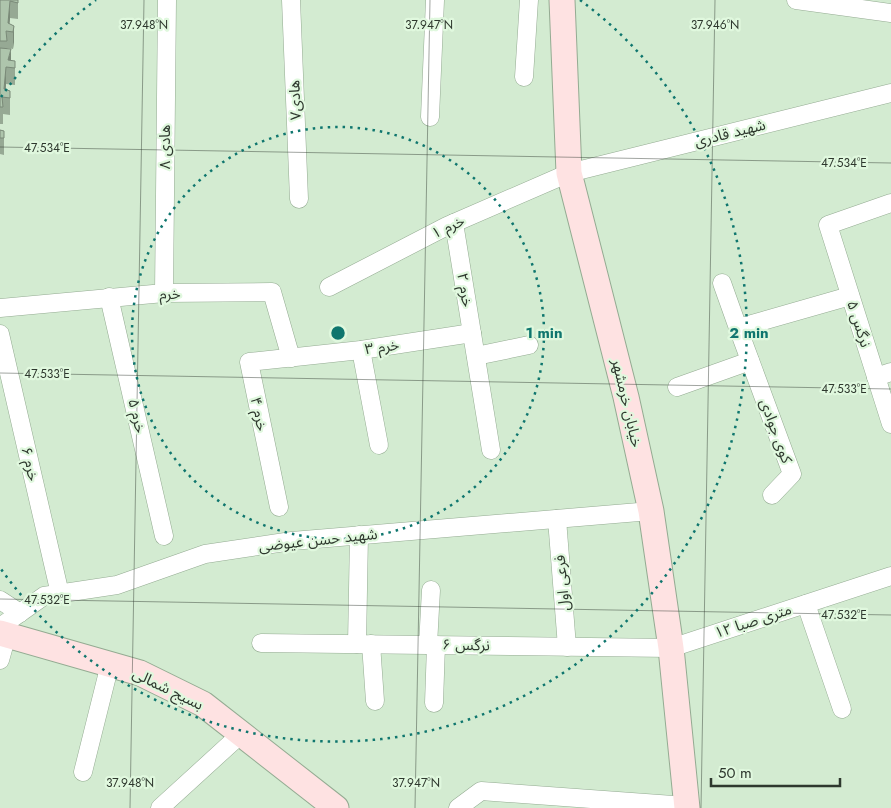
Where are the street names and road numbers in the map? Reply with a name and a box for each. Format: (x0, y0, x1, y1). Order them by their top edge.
street label: هادی۷ (283, 80, 307, 120)
street label: شهید قادری (692, 113, 768, 152)
street label: هادی ۸ (154, 125, 176, 169)
street label: خرم ۱ (428, 210, 468, 244)
street label: خرم ۲ (451, 271, 479, 309)
street label: خرم (159, 283, 181, 305)
street label: نرگس ۵ (841, 298, 877, 350)
street label: خرم ۳ (363, 334, 401, 360)
street label: خیابان خرمشهر (606, 356, 648, 450)
street label: خرم ۴ (245, 395, 273, 433)
street label: کوی جوادی (754, 396, 798, 467)
street label: خرم ۵ (122, 397, 152, 435)
street label: خرم ۶ (15, 445, 45, 483)
street label: شهید حسن عیوضی (258, 523, 379, 557)
street label: فرعی اول (549, 554, 575, 612)
street label: ۱۲ متری صبا (712, 598, 794, 644)
street label: نرگس ۶ (442, 634, 490, 656)
street label: بسیج شمالی (128, 662, 207, 717)

